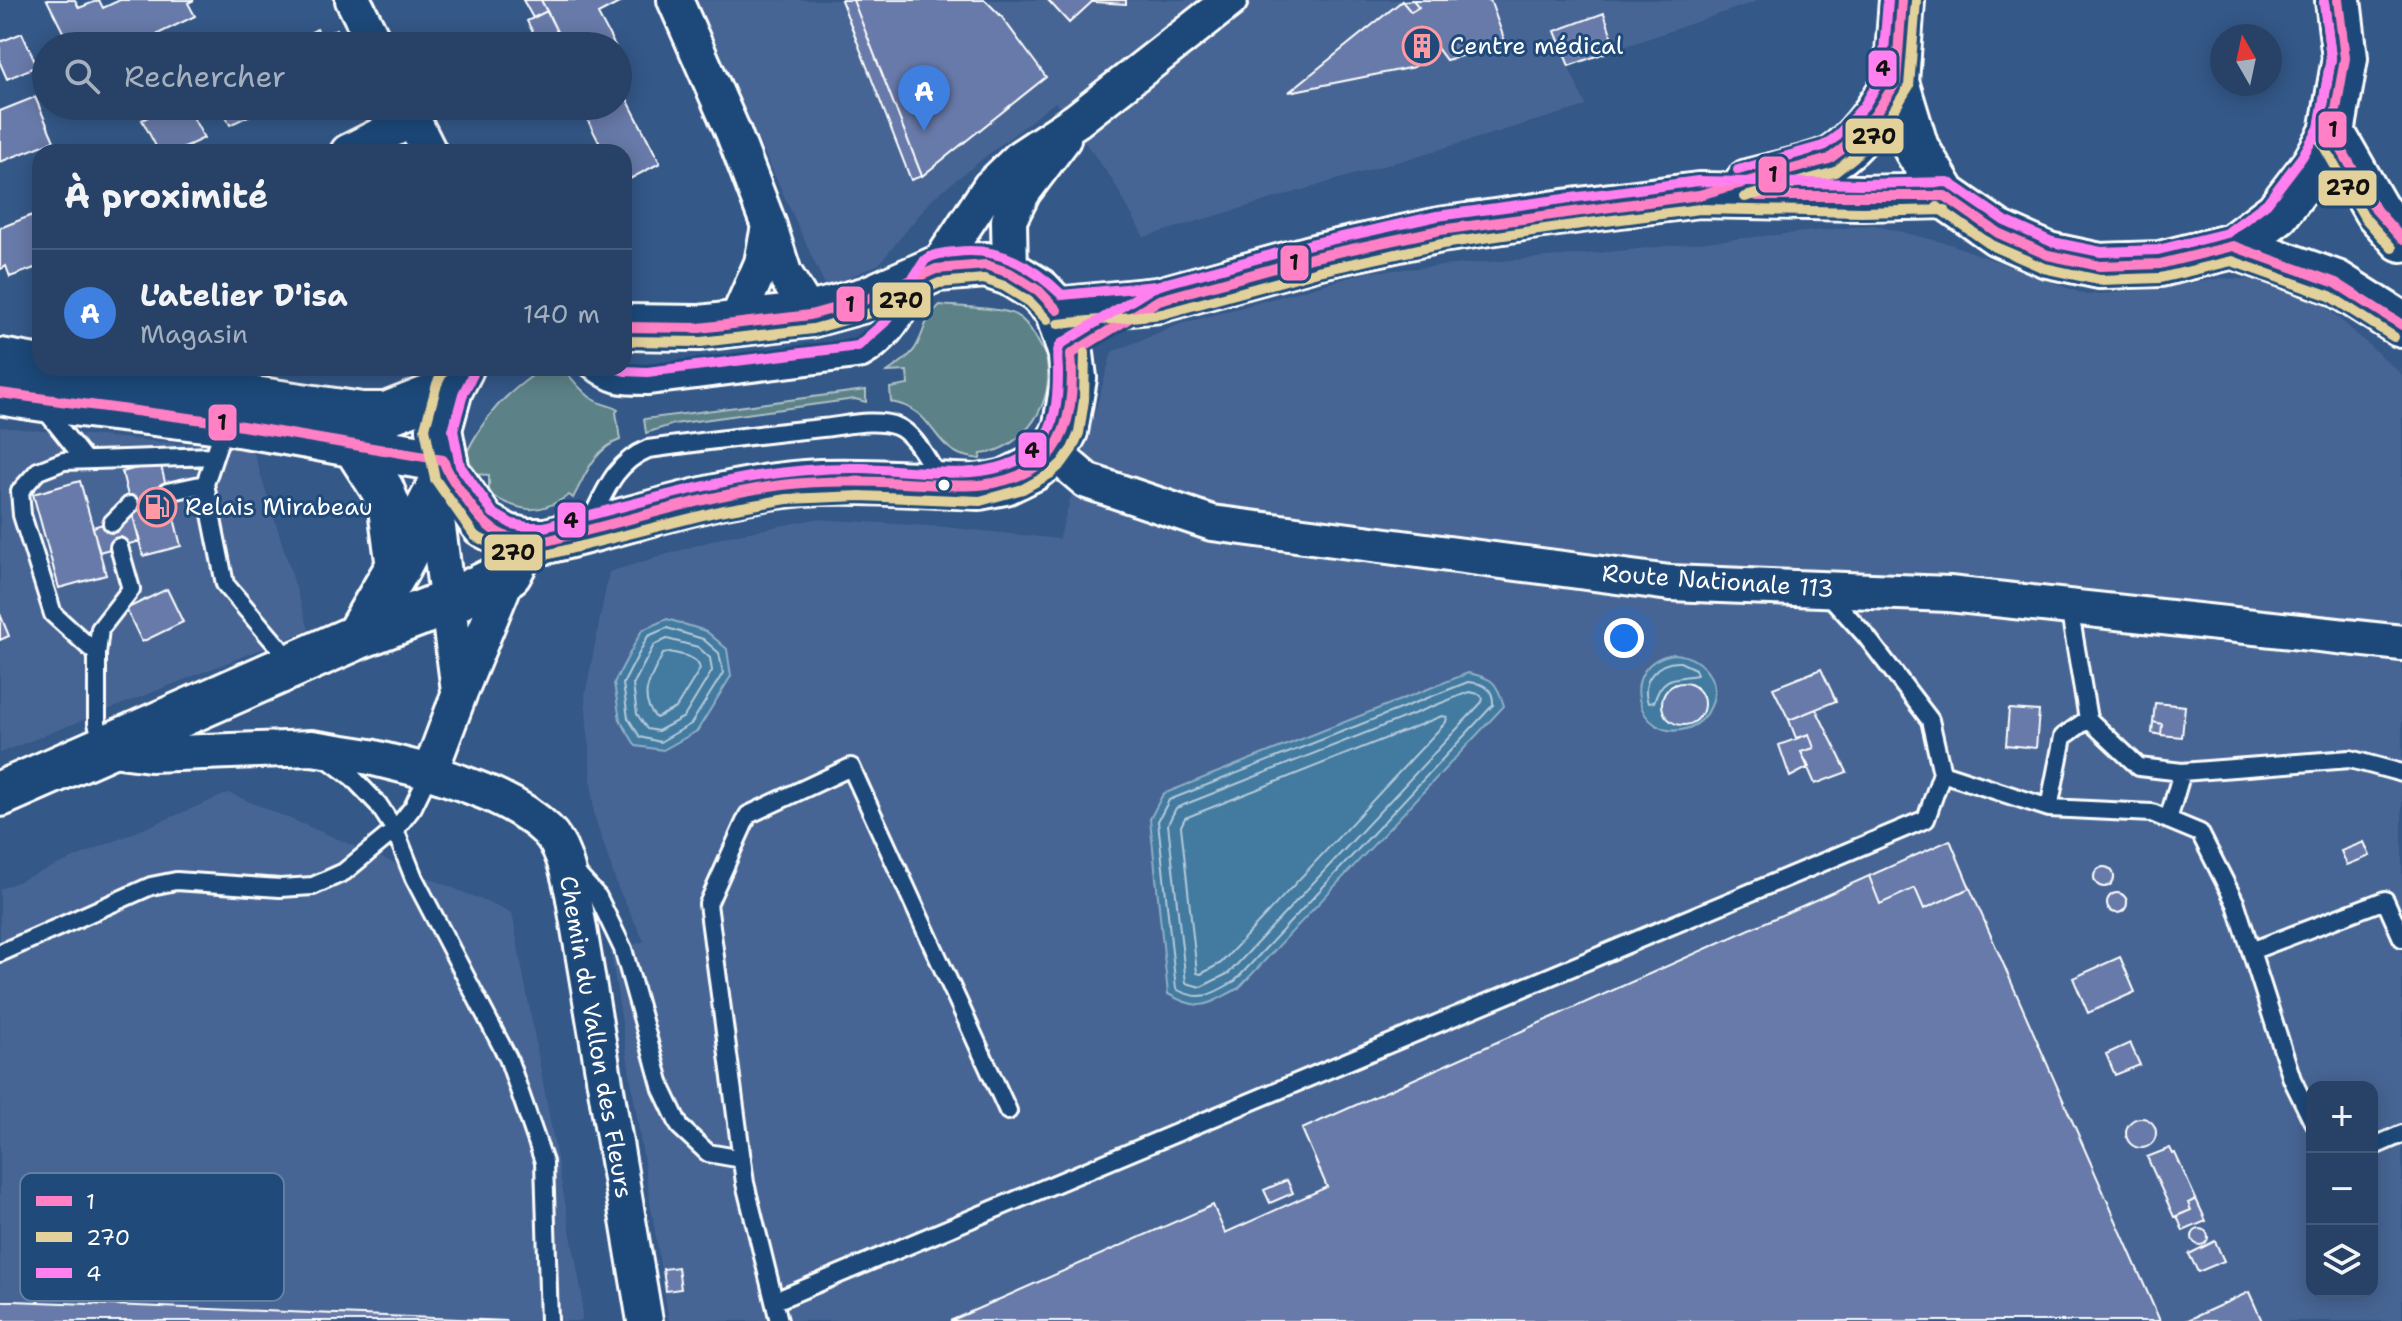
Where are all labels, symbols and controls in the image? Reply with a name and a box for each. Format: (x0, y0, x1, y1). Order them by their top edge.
north arrow (2210, 24, 2282, 96)
building icon: Centre médical (1401, 25, 1443, 67)
place label: Centre médical (1450, 30, 1624, 62)
search box (32, 32, 632, 120)
line badge: 4 (1867, 49, 1898, 88)
icon: search (60, 54, 104, 98)
text: 4 (1875, 54, 1891, 83)
text: Rechercher (124, 56, 286, 97)
pin: A (898, 65, 950, 131)
line badge: 1 (2317, 110, 2348, 149)
text: 1 (2328, 115, 2338, 144)
line badge: 270 (1844, 117, 1905, 155)
text: 270 (1851, 122, 1897, 151)
line badge: 1 (1757, 155, 1788, 194)
text: 1 (1768, 160, 1778, 189)
line badge: 270 (2317, 169, 2378, 207)
text: À proximité (64, 173, 268, 219)
text: 270 (2325, 173, 2371, 202)
line badge: 1 (1279, 244, 1310, 282)
text: 1 (1289, 248, 1299, 277)
text: L'atelier D'isa (140, 275, 348, 316)
line badge: 270 (871, 281, 932, 319)
line badge: 1 (835, 285, 866, 323)
text: 270 (878, 286, 924, 315)
text: 1 (845, 290, 855, 319)
text: A (80, 296, 100, 331)
text: 140 m (523, 296, 600, 331)
text: Magasin (140, 316, 248, 351)
line badge: 1 (207, 403, 238, 442)
text: 1 (217, 408, 227, 437)
line badge: 4 (1017, 431, 1048, 469)
text: 4 (1024, 436, 1040, 465)
unlabelled marker (936, 477, 952, 493)
fuel station icon: Relais Mirabeau (136, 486, 178, 528)
place label: Relais Mirabeau (185, 491, 373, 523)
line badge: 4 (556, 501, 587, 539)
text: 4 (563, 506, 579, 535)
line badge: 270 (483, 533, 544, 572)
text: 270 (490, 538, 536, 567)
street label: Route Nationale 113 (1601, 557, 1835, 605)
your location (1604, 618, 1644, 658)
street label: Chemin du Vallon des Fleurs (552, 873, 640, 1201)
map controls (2306, 1081, 2378, 1297)
button: + (2306, 1081, 2378, 1153)
button: − (2306, 1153, 2378, 1225)
legend (20, 1173, 284, 1301)
text: 1 (86, 1187, 95, 1216)
text: 270 (86, 1223, 130, 1252)
button: layers (2306, 1225, 2378, 1297)
text: 4 (86, 1259, 101, 1288)

